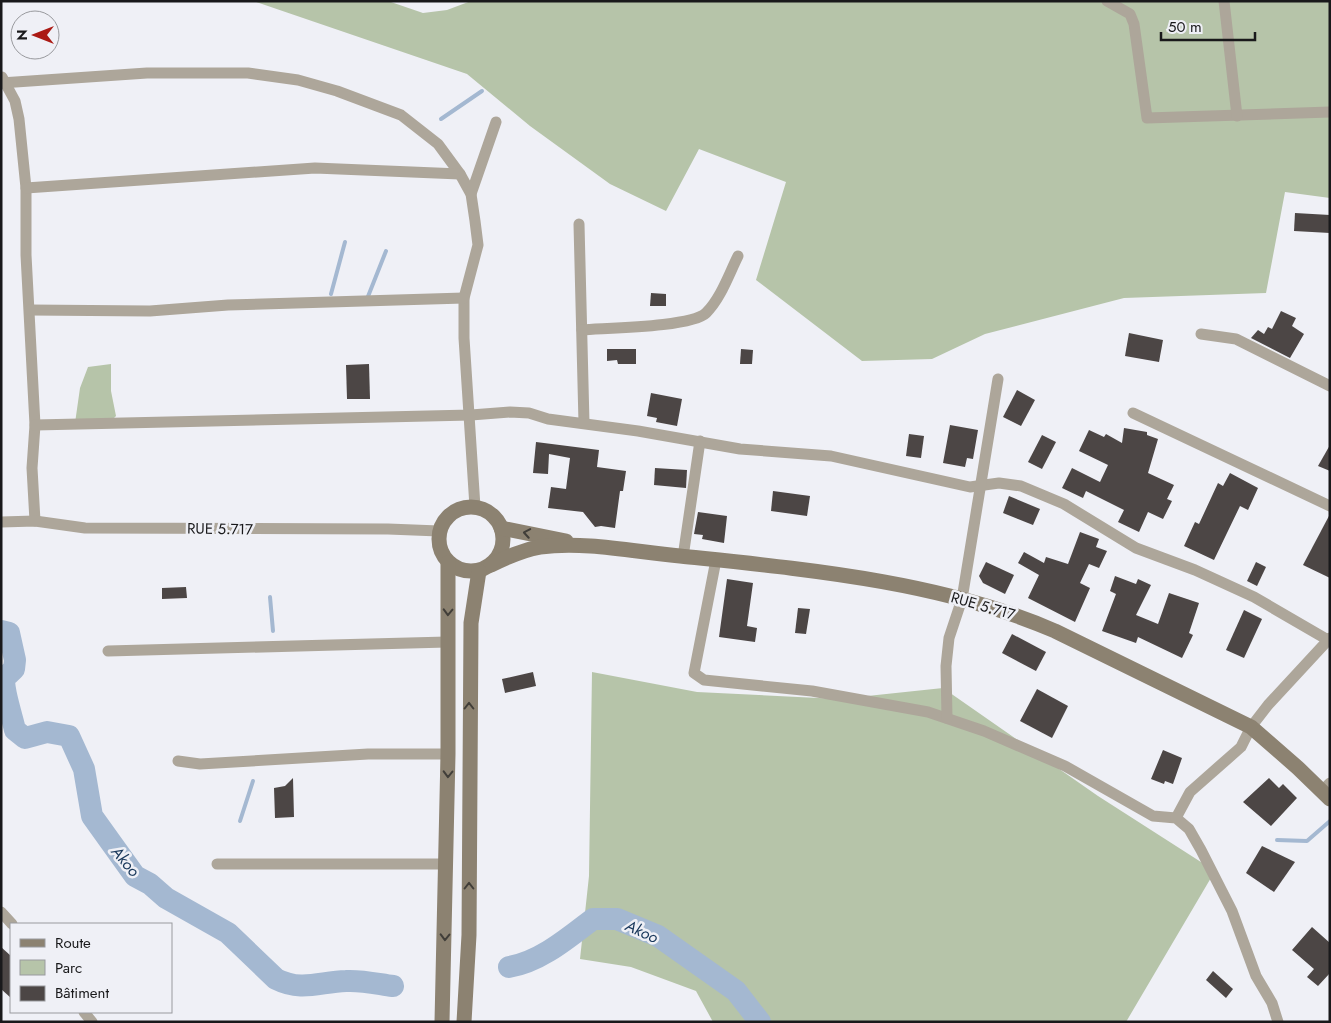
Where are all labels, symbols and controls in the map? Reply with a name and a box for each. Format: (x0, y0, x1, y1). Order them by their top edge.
north arrow (10, 10, 60, 60)
scale bar (1161, 10, 1255, 42)
text: 50 m (1168, 16, 1202, 38)
text: N (12, 29, 32, 41)
street label: RUE 5.717 (187, 517, 253, 541)
one-way arrow (522, 528, 531, 539)
street label: RUE 5.717 (948, 586, 1018, 626)
one-way arrow (443, 608, 453, 616)
one-way arrow (464, 701, 474, 709)
one-way arrow (442, 771, 453, 779)
water label: Akoo (105, 840, 146, 882)
one-way arrow (464, 881, 474, 889)
water label: Akoo (621, 914, 662, 949)
legend (10, 923, 172, 1013)
text: Route (55, 932, 91, 954)
one-way arrow (440, 933, 451, 941)
text: Parc (55, 957, 82, 979)
text: Bâtiment (55, 982, 109, 1004)

